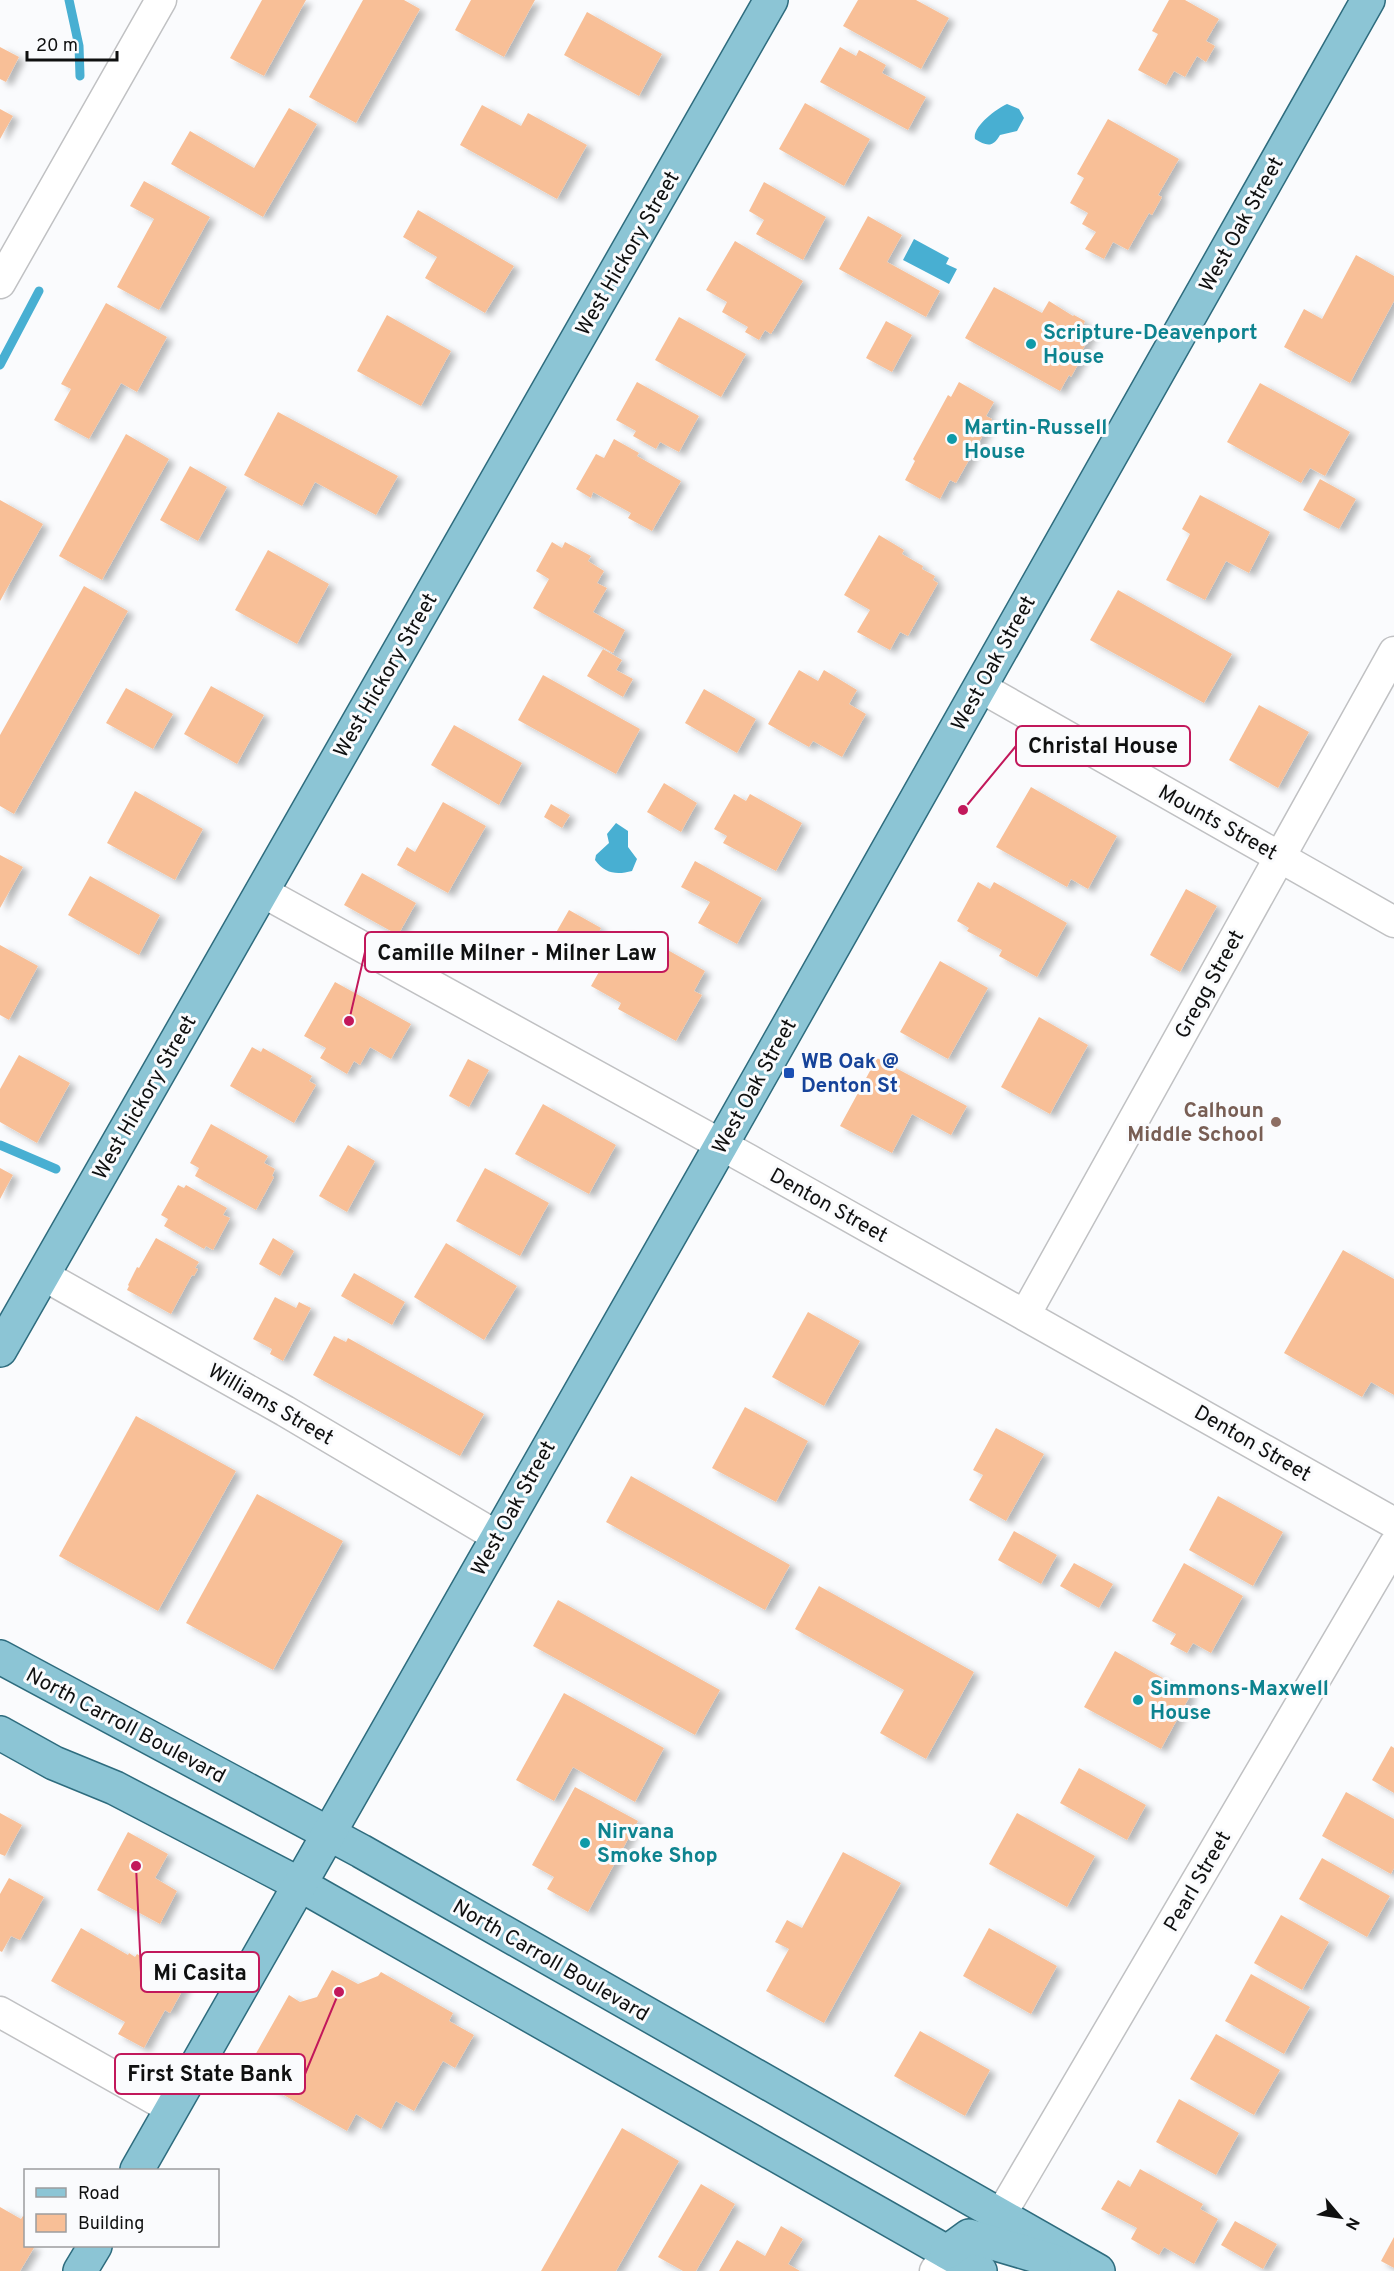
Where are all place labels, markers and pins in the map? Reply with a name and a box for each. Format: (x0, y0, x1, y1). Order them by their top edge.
place label: Scripture-Deavenport House (1043, 320, 1257, 371)
marker: Scripture-Deavenport House (1024, 337, 1038, 351)
place label: Martin-Russell House (964, 415, 1107, 466)
marker: Martin-Russell House (945, 432, 959, 446)
callout: Christal House (1016, 726, 1190, 766)
callout: Camille Milner - Milner Law (365, 932, 668, 972)
place label: WB Oak @ Denton St (801, 1049, 899, 1100)
marker: WB Oak @ Denton St (782, 1066, 796, 1080)
place label: Calhoun Middle School (1127, 1098, 1264, 1149)
marker: Calhoun Middle School (1269, 1115, 1283, 1129)
place label: Simmons-Maxwell House (1150, 1676, 1329, 1727)
marker: Simmons-Maxwell House (1131, 1693, 1145, 1707)
place label: Nirvana Smoke Shop (597, 1819, 718, 1870)
marker: Nirvana Smoke Shop (578, 1836, 592, 1850)
callout: Mi Casita (141, 1952, 259, 1992)
callout: First State Bank (115, 2054, 305, 2094)

